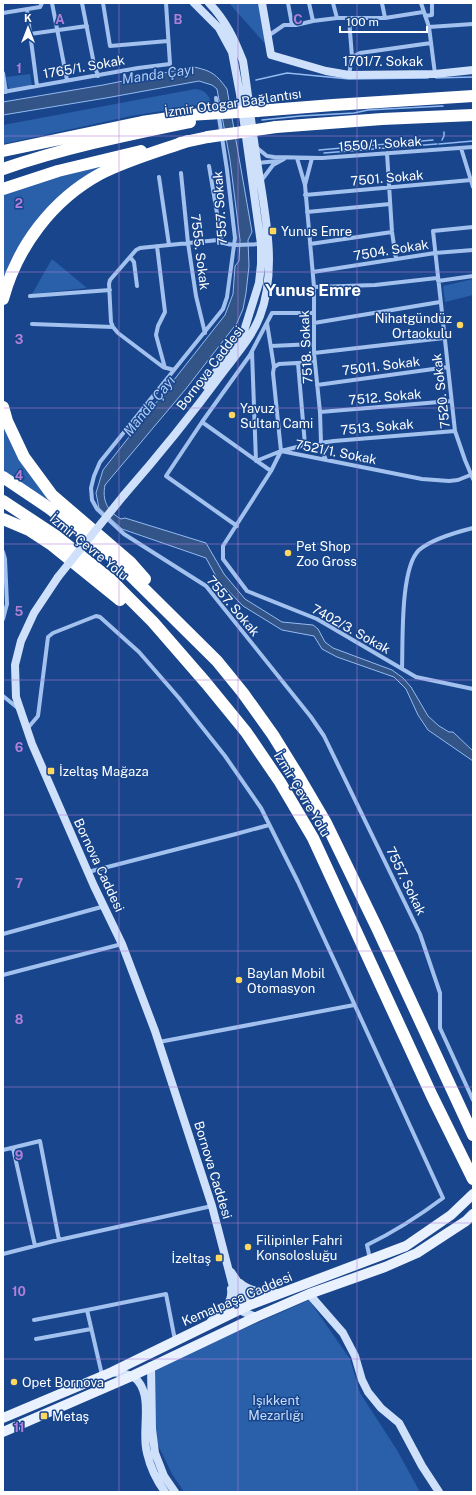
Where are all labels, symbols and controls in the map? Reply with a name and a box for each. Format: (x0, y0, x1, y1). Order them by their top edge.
north arrow (8, 8, 48, 48)
scale bar (340, 8, 427, 34)
text: K (24, 12, 32, 24)
text: A (55, 12, 65, 27)
text: B (174, 12, 183, 27)
text: C (293, 12, 303, 27)
text: 100 m (346, 15, 379, 29)
street label: 1765/1. Sokak (42, 52, 126, 82)
street label: 1701/7. Sokak (343, 54, 423, 69)
text: 1 (16, 61, 22, 76)
water label: Manda Çayı (121, 61, 195, 87)
street label: İzmir Otogar Bağlantısı (164, 86, 302, 120)
street label: 1550/1. Sokak (338, 134, 422, 154)
street label: 7501. Sokak (350, 167, 424, 189)
street label: 7557. Sokak (210, 170, 230, 246)
text: 2 (15, 196, 23, 211)
street label: 7555. Sokak (188, 213, 212, 291)
place label: Yunus Emre (281, 224, 352, 239)
marker: Yunus Emre (268, 226, 278, 236)
street label: 7504. Sokak (352, 237, 430, 263)
district label: Yunus Emre (265, 280, 361, 300)
street label: 7518. Sokak (297, 310, 315, 384)
place label: Nihatgündüz Ortaokulu (375, 311, 452, 341)
marker: Nihatgündüz Ortaokulu (455, 320, 465, 330)
street label: Bornova Caddesi (174, 323, 246, 413)
text: 3 (15, 332, 24, 347)
street label: 7520. Sokak (429, 353, 453, 429)
street label: 75011. Sokak (341, 354, 421, 378)
water label: Manda Çayı (120, 373, 178, 439)
street label: 7512. Sokak (348, 386, 422, 408)
place label: Yavuz Sultan Cami (240, 401, 313, 431)
marker: Yavuz Sultan Cami (227, 410, 237, 420)
street label: 7513. Sokak (340, 416, 414, 438)
street label: 7521/1. Sokak (294, 437, 378, 467)
text: 4 (15, 468, 24, 483)
street label: İzmir Çevre Yolu (47, 511, 131, 583)
place label: Pet Shop Zoo Gross (296, 539, 357, 569)
marker: Pet Shop Zoo Gross (283, 548, 293, 558)
street label: 7557. Sokak (203, 573, 263, 639)
street label: 7402/3. Sokak (309, 601, 393, 657)
text: 5 (15, 604, 24, 619)
text: 6 (15, 740, 24, 755)
street label: İzmir Çevre Yolu (271, 749, 333, 839)
place label: İzeltaş Mağaza (59, 764, 149, 779)
marker: İzeltaş Mağaza (46, 766, 56, 776)
street label: Bornova Caddesi (71, 816, 127, 914)
street label: 7557. Sokak (383, 844, 429, 918)
text: 7 (15, 876, 23, 891)
place label: Baylan Mobil Otomasyon (247, 966, 325, 996)
marker: Baylan Mobil Otomasyon (234, 975, 244, 985)
text: 8 (15, 1012, 24, 1027)
street label: Bornova Caddesi (191, 1119, 235, 1221)
text: 9 (15, 1148, 23, 1163)
place label: Filipinler Fahri Konsolosluğu (256, 1233, 343, 1263)
marker: Filipinler Fahri Konsolosluğu (243, 1242, 253, 1252)
place label: İzeltaş (172, 1251, 211, 1266)
marker: İzeltaş (214, 1253, 224, 1263)
street label: Kemalpaşa Caddesi (180, 1269, 294, 1329)
text: 10 (12, 1284, 26, 1299)
place label: Opet Bornova (22, 1375, 104, 1390)
marker: Opet Bornova (9, 1377, 19, 1387)
park label: Işıkkent Mezarlığı (248, 1393, 304, 1423)
place label: Metaş (52, 1409, 89, 1424)
marker: Metaş (39, 1411, 49, 1421)
text: 11 (13, 1420, 25, 1435)

